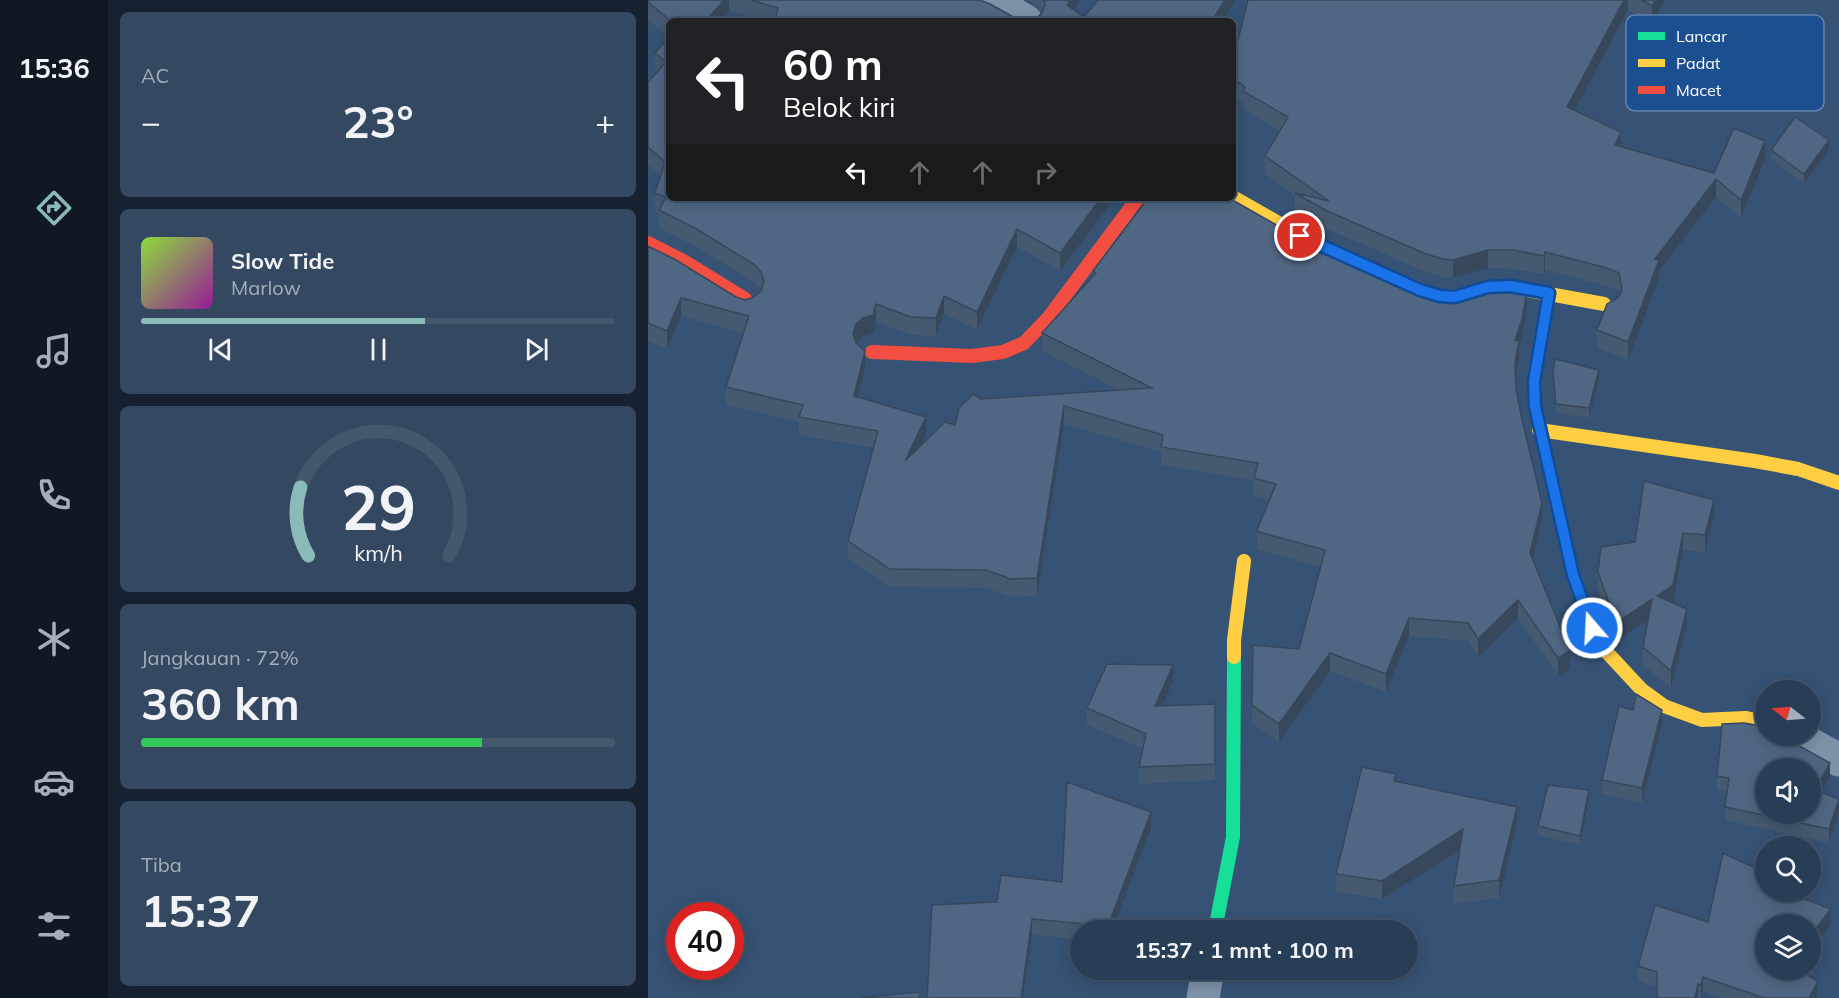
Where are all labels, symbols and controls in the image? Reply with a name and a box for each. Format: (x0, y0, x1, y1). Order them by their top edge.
legend (1626, 15, 1824, 111)
text: Lancar (1676, 26, 1727, 46)
text: 60 m (783, 38, 883, 91)
icon: left (684, 42, 762, 120)
text: 15:36 (18, 51, 90, 85)
text: Padat (1676, 53, 1721, 73)
text: AC (141, 63, 169, 88)
text: Macet (1676, 80, 1722, 100)
text: Belok kiri (783, 90, 895, 124)
text: 23° (342, 93, 414, 149)
text: − (141, 101, 161, 142)
text: + (595, 101, 615, 142)
icon: left (840, 156, 873, 189)
icon: ahead (903, 156, 936, 189)
icon: ahead (966, 156, 999, 189)
icon: right (1029, 156, 1062, 189)
icon: directions (33, 187, 75, 229)
pin (1274, 210, 1325, 261)
icon: arrive (1283, 219, 1316, 252)
text: Slow Tide (231, 247, 334, 275)
text: Marlow (231, 275, 301, 300)
icon: music (33, 330, 75, 372)
icon: previous (204, 333, 237, 366)
icon: pause (362, 333, 395, 366)
icon: next (520, 333, 553, 366)
text: 29 (341, 467, 415, 546)
icon: phone (33, 474, 75, 516)
text: km/h (354, 539, 402, 566)
position arrow (1560, 596, 1624, 660)
icon: climate (33, 618, 75, 660)
text: Jangkauan · 72% (141, 645, 299, 670)
text: 360 km (141, 675, 300, 731)
north arrow (1755, 680, 1821, 746)
map controls (1755, 680, 1821, 980)
button: sound (1755, 758, 1821, 824)
icon: car (33, 761, 75, 803)
button: search (1755, 836, 1821, 902)
text: Tiba (141, 852, 182, 877)
text: 15:37 (141, 882, 260, 938)
speed limit sign: 40 (666, 902, 744, 980)
icon: filters (33, 905, 75, 947)
button: layers (1755, 914, 1821, 980)
text: 15:37 · 1 mnt · 100 m (1134, 936, 1354, 964)

